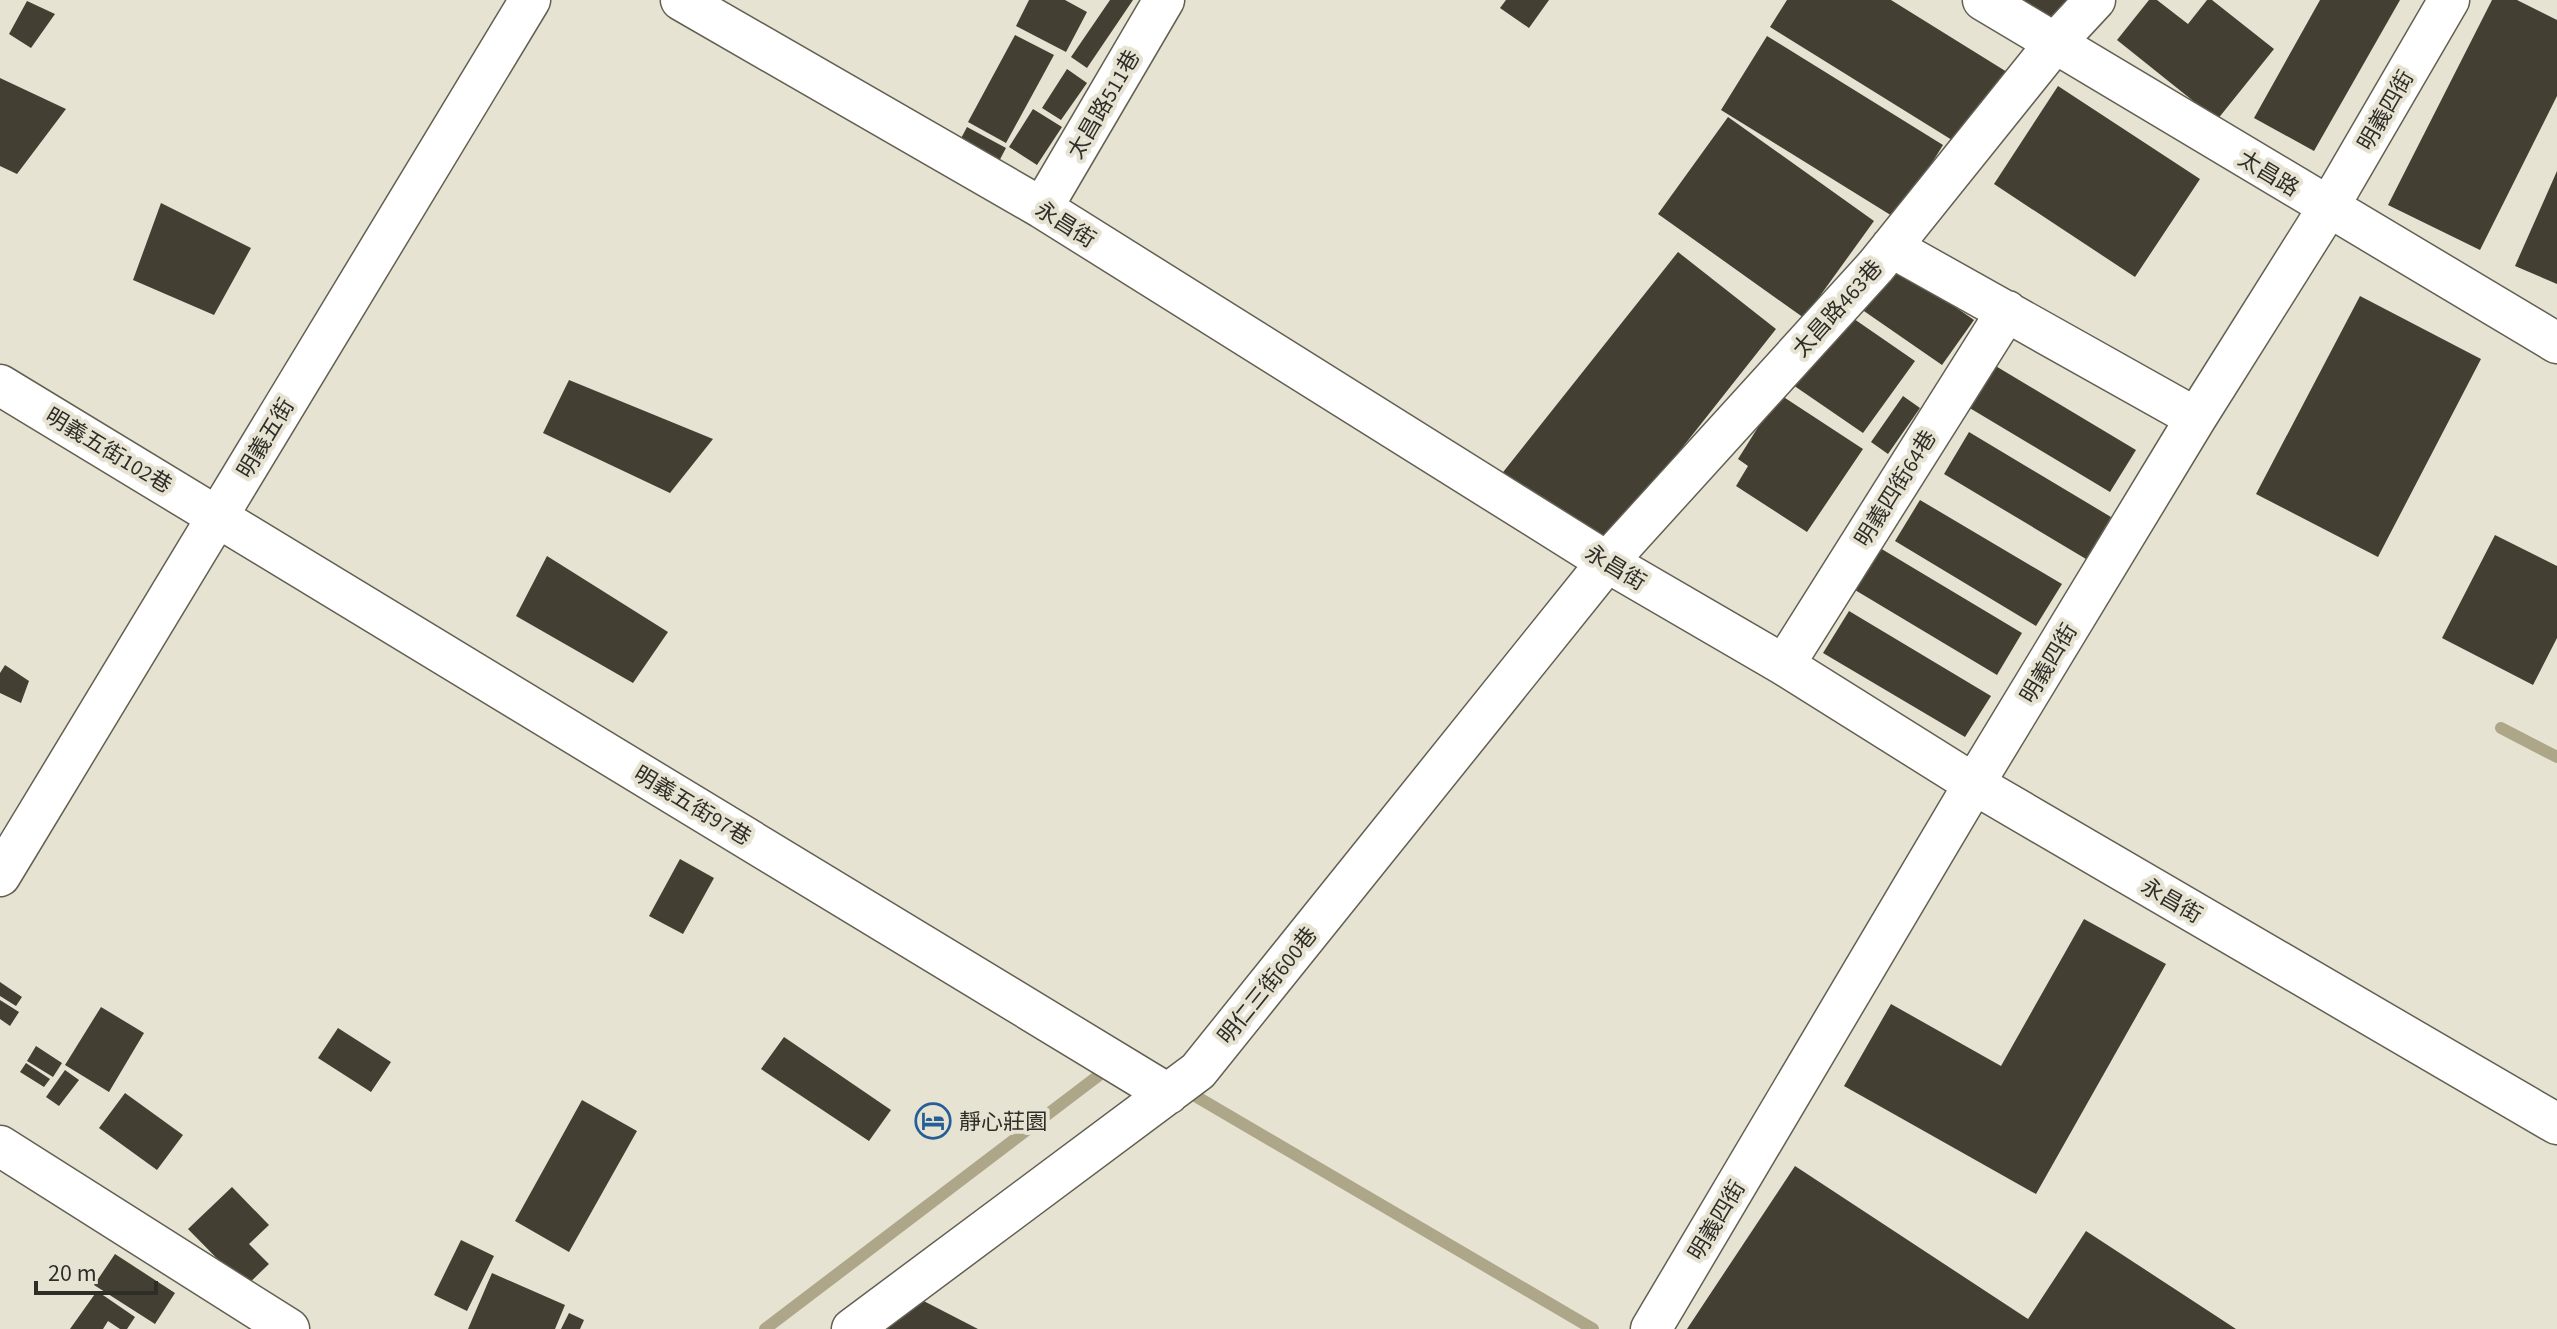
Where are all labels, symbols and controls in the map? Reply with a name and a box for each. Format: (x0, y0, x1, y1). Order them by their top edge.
street label: 太昌路511巷 (1060, 44, 1148, 165)
street label: 明義四街 (2350, 64, 2422, 157)
street label: 太昌路 (2232, 143, 2305, 205)
street label: 永昌街 (1029, 194, 1102, 256)
street label: 太昌路463巷 (1785, 253, 1890, 364)
street label: 明義五街 (229, 393, 302, 484)
street label: 明義五街102巷 (39, 400, 178, 501)
street label: 明義四街64巷 (1847, 424, 1944, 553)
street label: 永昌街 (1579, 537, 1652, 599)
street label: 明義四街 (2012, 618, 2085, 709)
street label: 明義五街97巷 (628, 758, 757, 854)
street label: 永昌街 (2135, 871, 2208, 931)
street label: 明仁三街600巷 (1210, 920, 1325, 1051)
hotel icon: 靜心莊園 (914, 1102, 952, 1140)
place label: 靜心莊園 (959, 1106, 1047, 1138)
street label: 明義四街 (1680, 1175, 1753, 1266)
scale bar (36, 1245, 156, 1295)
text: 20 m (48, 1256, 97, 1291)

